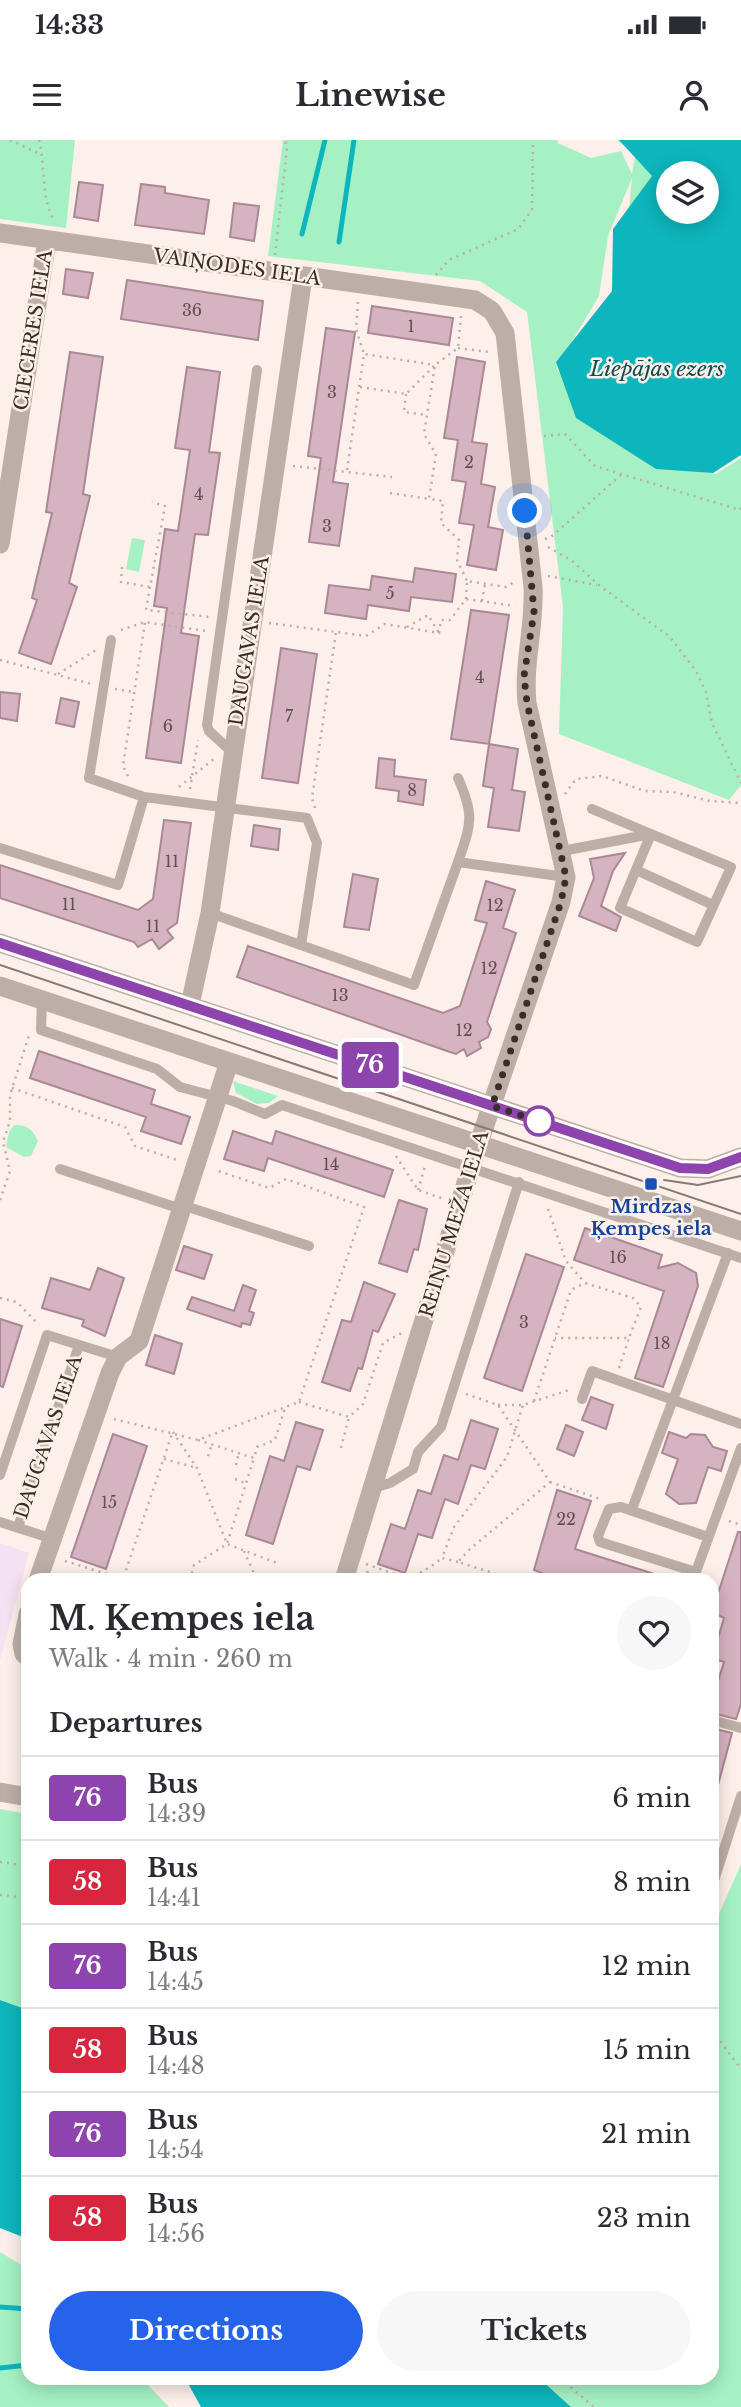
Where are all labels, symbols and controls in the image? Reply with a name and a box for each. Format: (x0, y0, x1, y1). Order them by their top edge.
text: 14:33 (35, 9, 104, 41)
text: Linewise (295, 75, 446, 115)
icon: menu (28, 76, 66, 114)
icon: person (675, 76, 713, 114)
map controls (656, 161, 719, 224)
button: layers (656, 161, 719, 224)
street label: VAIŅODES IELA (151, 244, 323, 290)
street label: CIECERES IELA (9, 248, 57, 412)
house number: 36 (182, 300, 202, 320)
house number: 1 (407, 316, 415, 336)
water label: Liepājas ezers (589, 356, 724, 382)
house number: 3 (327, 382, 337, 402)
house number: 2 (464, 452, 474, 472)
house number: 4 (194, 484, 204, 504)
your location (507, 493, 542, 528)
house number: 3 (322, 516, 332, 536)
street label: DAUGAVAS IELA (224, 554, 274, 728)
house number: 5 (385, 583, 395, 603)
house number: 4 (475, 667, 485, 687)
house number: 7 (285, 706, 294, 726)
house number: 6 (163, 716, 173, 736)
house number: 8 (407, 780, 417, 800)
house number: 11 (165, 851, 179, 871)
house number: 11 (62, 894, 76, 914)
house number: 12 (487, 895, 504, 915)
house number: 11 (146, 916, 160, 936)
house number: 12 (481, 958, 498, 978)
house number: 13 (332, 985, 349, 1005)
house number: 12 (456, 1020, 473, 1040)
line badge: 76 (338, 1042, 402, 1088)
text: 76 (356, 1050, 384, 1079)
unlabelled marker (524, 1106, 554, 1136)
street label: REIŅU MEŽA IELA (415, 1127, 493, 1320)
house number: 14 (323, 1154, 339, 1174)
marker: Mirdzas Ķempes iela (643, 1176, 659, 1192)
place label: Mirdzas Ķempes iela (590, 1195, 712, 1240)
house number: 16 (609, 1247, 627, 1267)
house number: 3 (519, 1312, 529, 1332)
house number: 18 (654, 1333, 670, 1353)
street label: DAUGAVAS IELA (9, 1352, 87, 1522)
house number: 15 (101, 1492, 117, 1512)
house number: 22 (556, 1509, 576, 1529)
button: heart (617, 1596, 691, 1670)
text: M. Ķempes iela (49, 1598, 315, 1639)
text: Walk · 4 min · 260 m (49, 1645, 293, 1673)
text: Departures (49, 1707, 203, 1739)
text: Bus (147, 1768, 198, 1800)
text: 6 min (612, 1782, 691, 1814)
text: 76 (73, 1783, 102, 1812)
text: 14:39 (147, 1800, 206, 1828)
text: Bus (147, 1852, 198, 1884)
text: 8 min (613, 1866, 691, 1898)
text: 58 (73, 1867, 102, 1896)
text: 14:41 (147, 1884, 201, 1912)
text: Bus (147, 1936, 198, 1968)
text: 12 min (601, 1950, 691, 1982)
text: 76 (73, 1951, 102, 1980)
text: 14:45 (147, 1968, 204, 1996)
text: Bus (147, 2020, 198, 2052)
text: 15 min (602, 2034, 691, 2066)
text: 58 (73, 2035, 102, 2064)
text: 14:48 (147, 2052, 205, 2080)
text: Bus (147, 2104, 198, 2136)
text: 21 min (601, 2118, 691, 2150)
text: 76 (73, 2119, 102, 2148)
text: 14:54 (147, 2136, 204, 2164)
text: Bus (147, 2188, 198, 2220)
text: 23 min (597, 2202, 691, 2234)
text: 58 (73, 2203, 102, 2232)
text: 14:56 (147, 2220, 205, 2248)
button: Directions (49, 2291, 363, 2371)
button: Tickets (377, 2291, 691, 2371)

